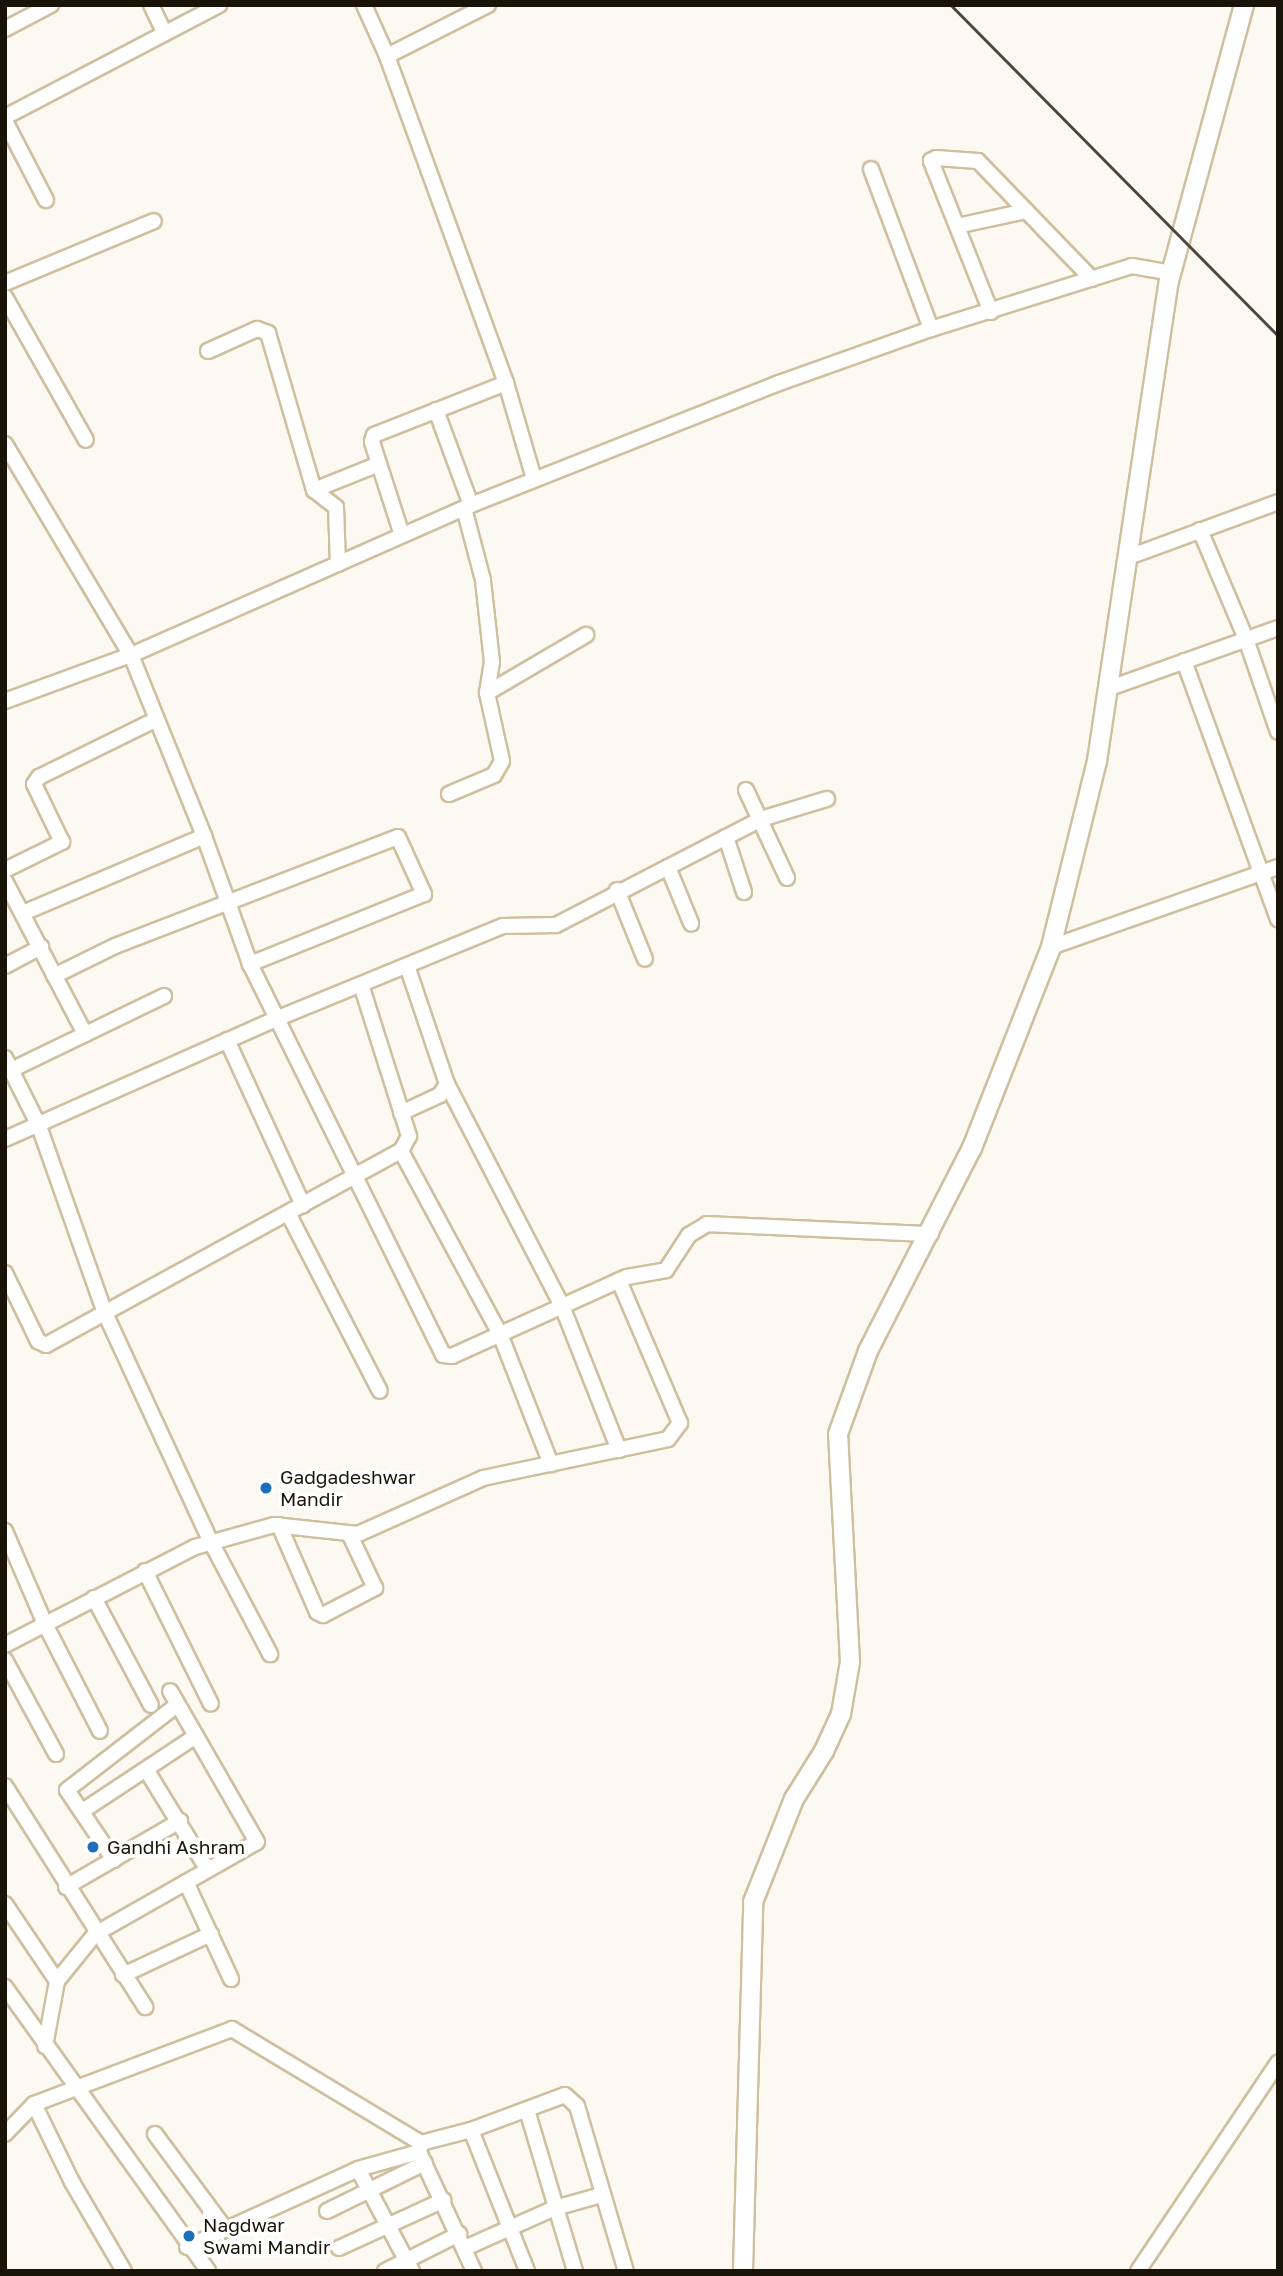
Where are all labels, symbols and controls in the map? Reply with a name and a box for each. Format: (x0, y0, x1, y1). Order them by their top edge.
place label: Gadgadeshwar Mandir (280, 1466, 416, 1510)
marker: Gadgadeshwar Mandir (258, 1480, 274, 1496)
place label: Gandhi Ashram (107, 1836, 245, 1858)
marker: Gandhi Ashram (85, 1839, 101, 1855)
place label: Nagdwar Swami Mandir (203, 2214, 330, 2258)
marker: Nagdwar Swami Mandir (181, 2228, 197, 2244)

